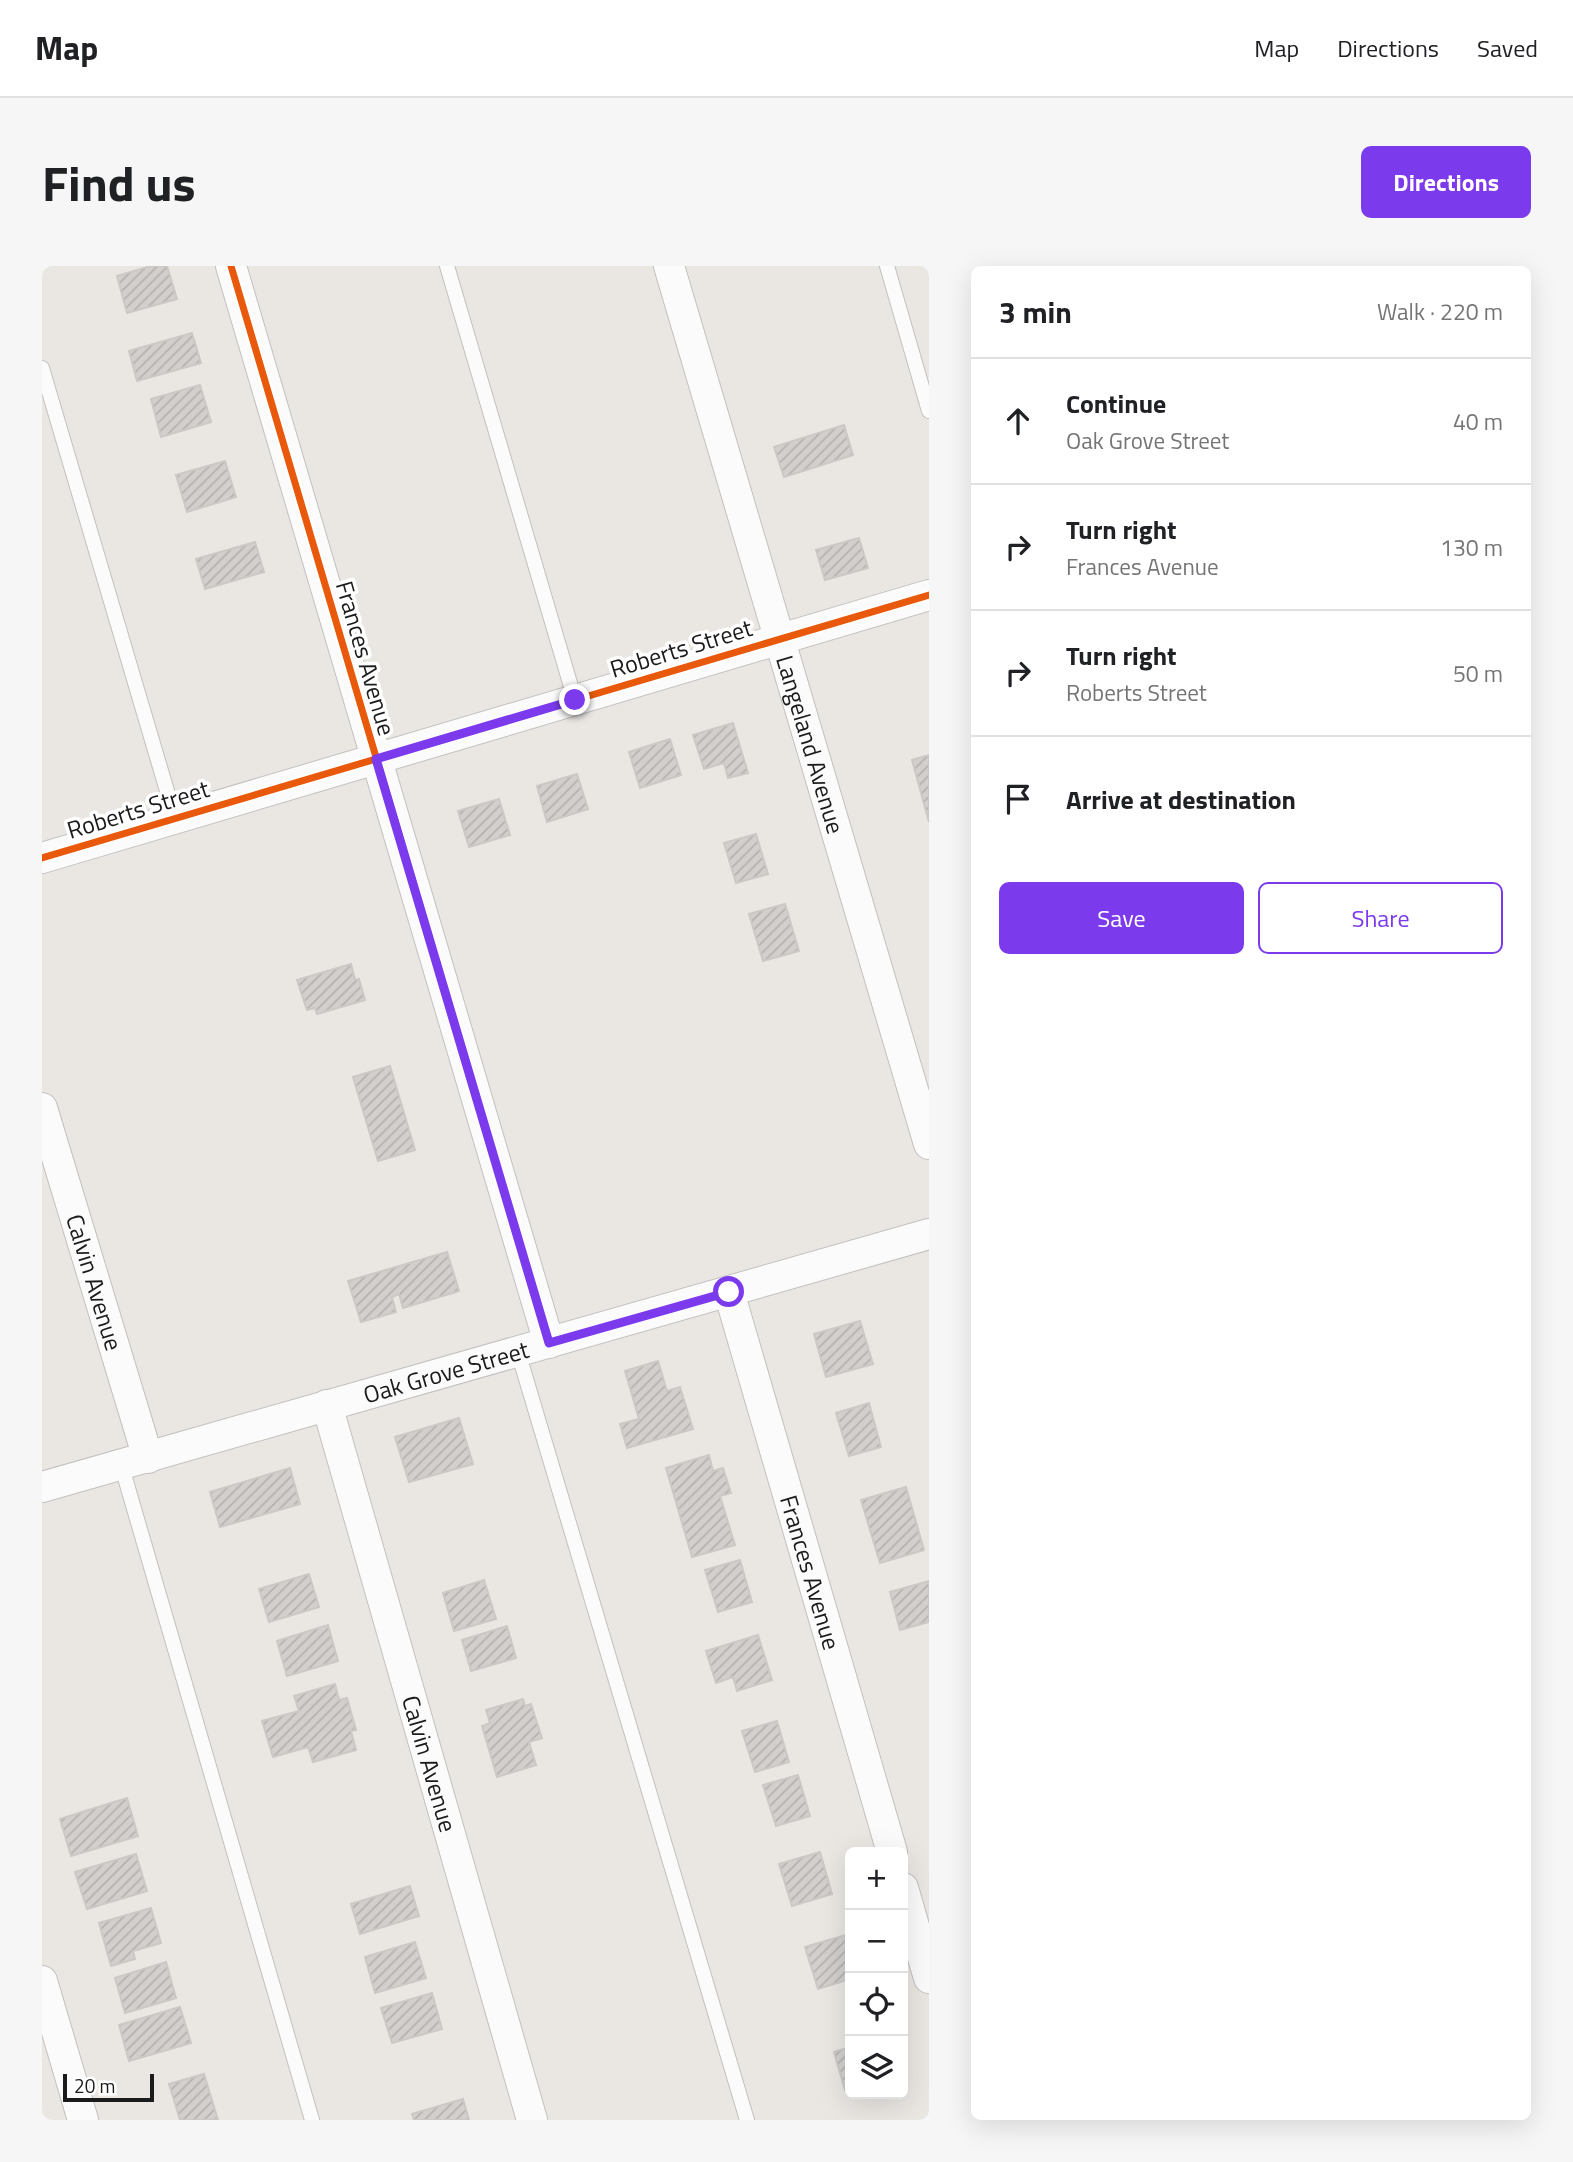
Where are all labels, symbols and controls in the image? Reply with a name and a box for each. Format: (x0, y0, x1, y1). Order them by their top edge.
text: Map (35, 23, 98, 73)
text: Map (1254, 30, 1299, 66)
text: Directions (1337, 30, 1439, 66)
text: Saved (1477, 30, 1538, 66)
text: Find us (42, 145, 196, 220)
button: Directions (1361, 146, 1531, 218)
text: 3 min (999, 289, 1072, 335)
text: Walk · 220 m (1377, 294, 1503, 329)
text: Continue (1066, 384, 1166, 423)
icon: ahead (999, 402, 1037, 440)
text: 40 m (1453, 404, 1503, 439)
text: Oak Grove Street (1066, 423, 1229, 458)
text: Turn right (1066, 510, 1177, 549)
icon: right (999, 528, 1037, 566)
text: 130 m (1440, 530, 1503, 565)
text: Frances Avenue (1066, 549, 1219, 584)
street label: Frances Avenue (327, 576, 405, 740)
street label: Roberts Street (605, 609, 757, 687)
text: Turn right (1066, 636, 1177, 675)
street label: Langeland Avenue (767, 651, 854, 838)
icon: right (999, 654, 1037, 692)
text: 50 m (1453, 656, 1503, 691)
text: Roberts Street (1066, 675, 1207, 710)
route end (559, 684, 590, 715)
street label: Roberts Street (62, 770, 214, 848)
icon: arrive (999, 780, 1037, 818)
text: Arrive at destination (1066, 780, 1296, 819)
button: Save (999, 882, 1244, 954)
button: Share (1258, 882, 1503, 954)
street label: Calvin Avenue (57, 1210, 132, 1355)
route start (713, 1276, 744, 1307)
street label: Oak Grove Street (359, 1331, 533, 1413)
street label: Frances Avenue (771, 1491, 850, 1654)
street label: Calvin Avenue (393, 1691, 466, 1836)
map controls (845, 1847, 908, 2099)
button: + (845, 1847, 908, 1910)
button: − (845, 1910, 908, 1973)
button: locate (845, 1973, 908, 2036)
button: layers (845, 2036, 908, 2099)
scale bar (63, 2071, 154, 2103)
text: 20 m (74, 2071, 115, 2100)

